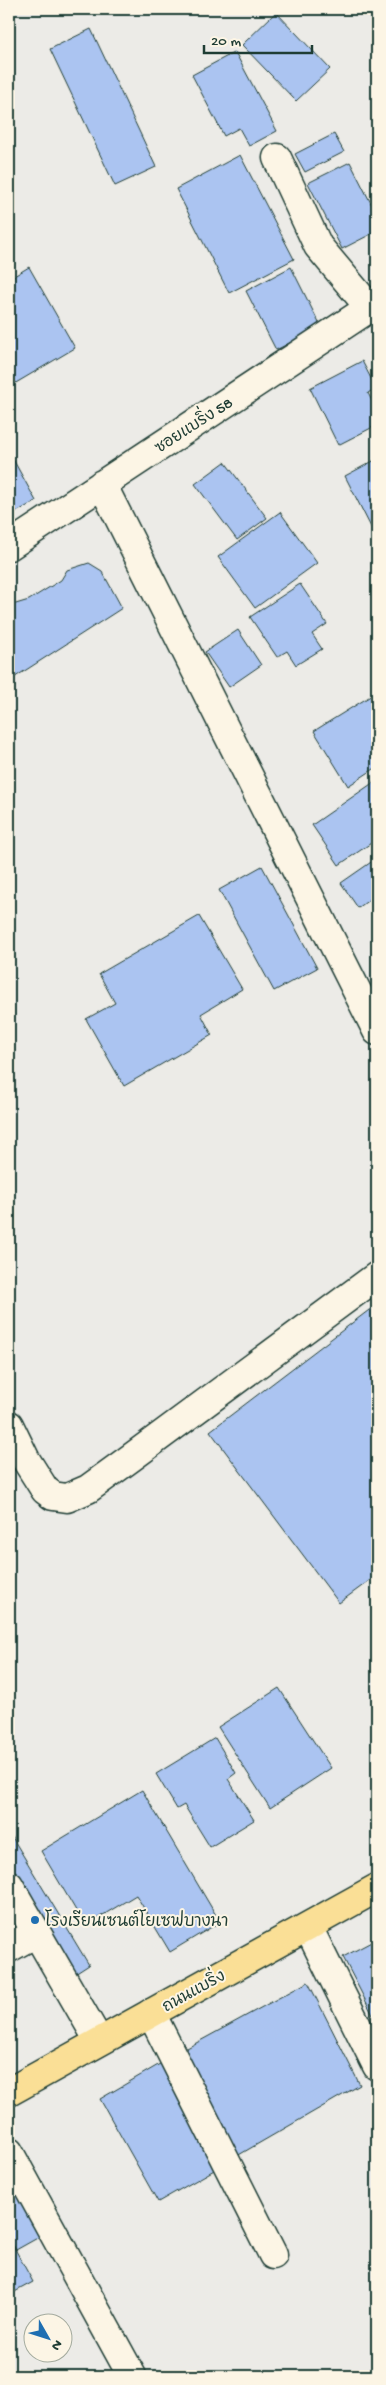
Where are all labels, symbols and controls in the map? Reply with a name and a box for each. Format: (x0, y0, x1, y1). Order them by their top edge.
scale bar (204, 22, 311, 54)
text: 20 m (211, 33, 241, 51)
street label: ซอยแบริ่ง 58 (148, 388, 238, 459)
place label: โรงเรียนเซนต์โยเซฟบางนา (45, 1909, 228, 1933)
marker: โรงเรียนเซนต์โยเซฟบางนา (29, 1914, 41, 1926)
street label: ถนนแบริ่ง (156, 1961, 229, 2018)
north arrow (22, 2312, 72, 2362)
text: N (47, 2336, 66, 2354)

